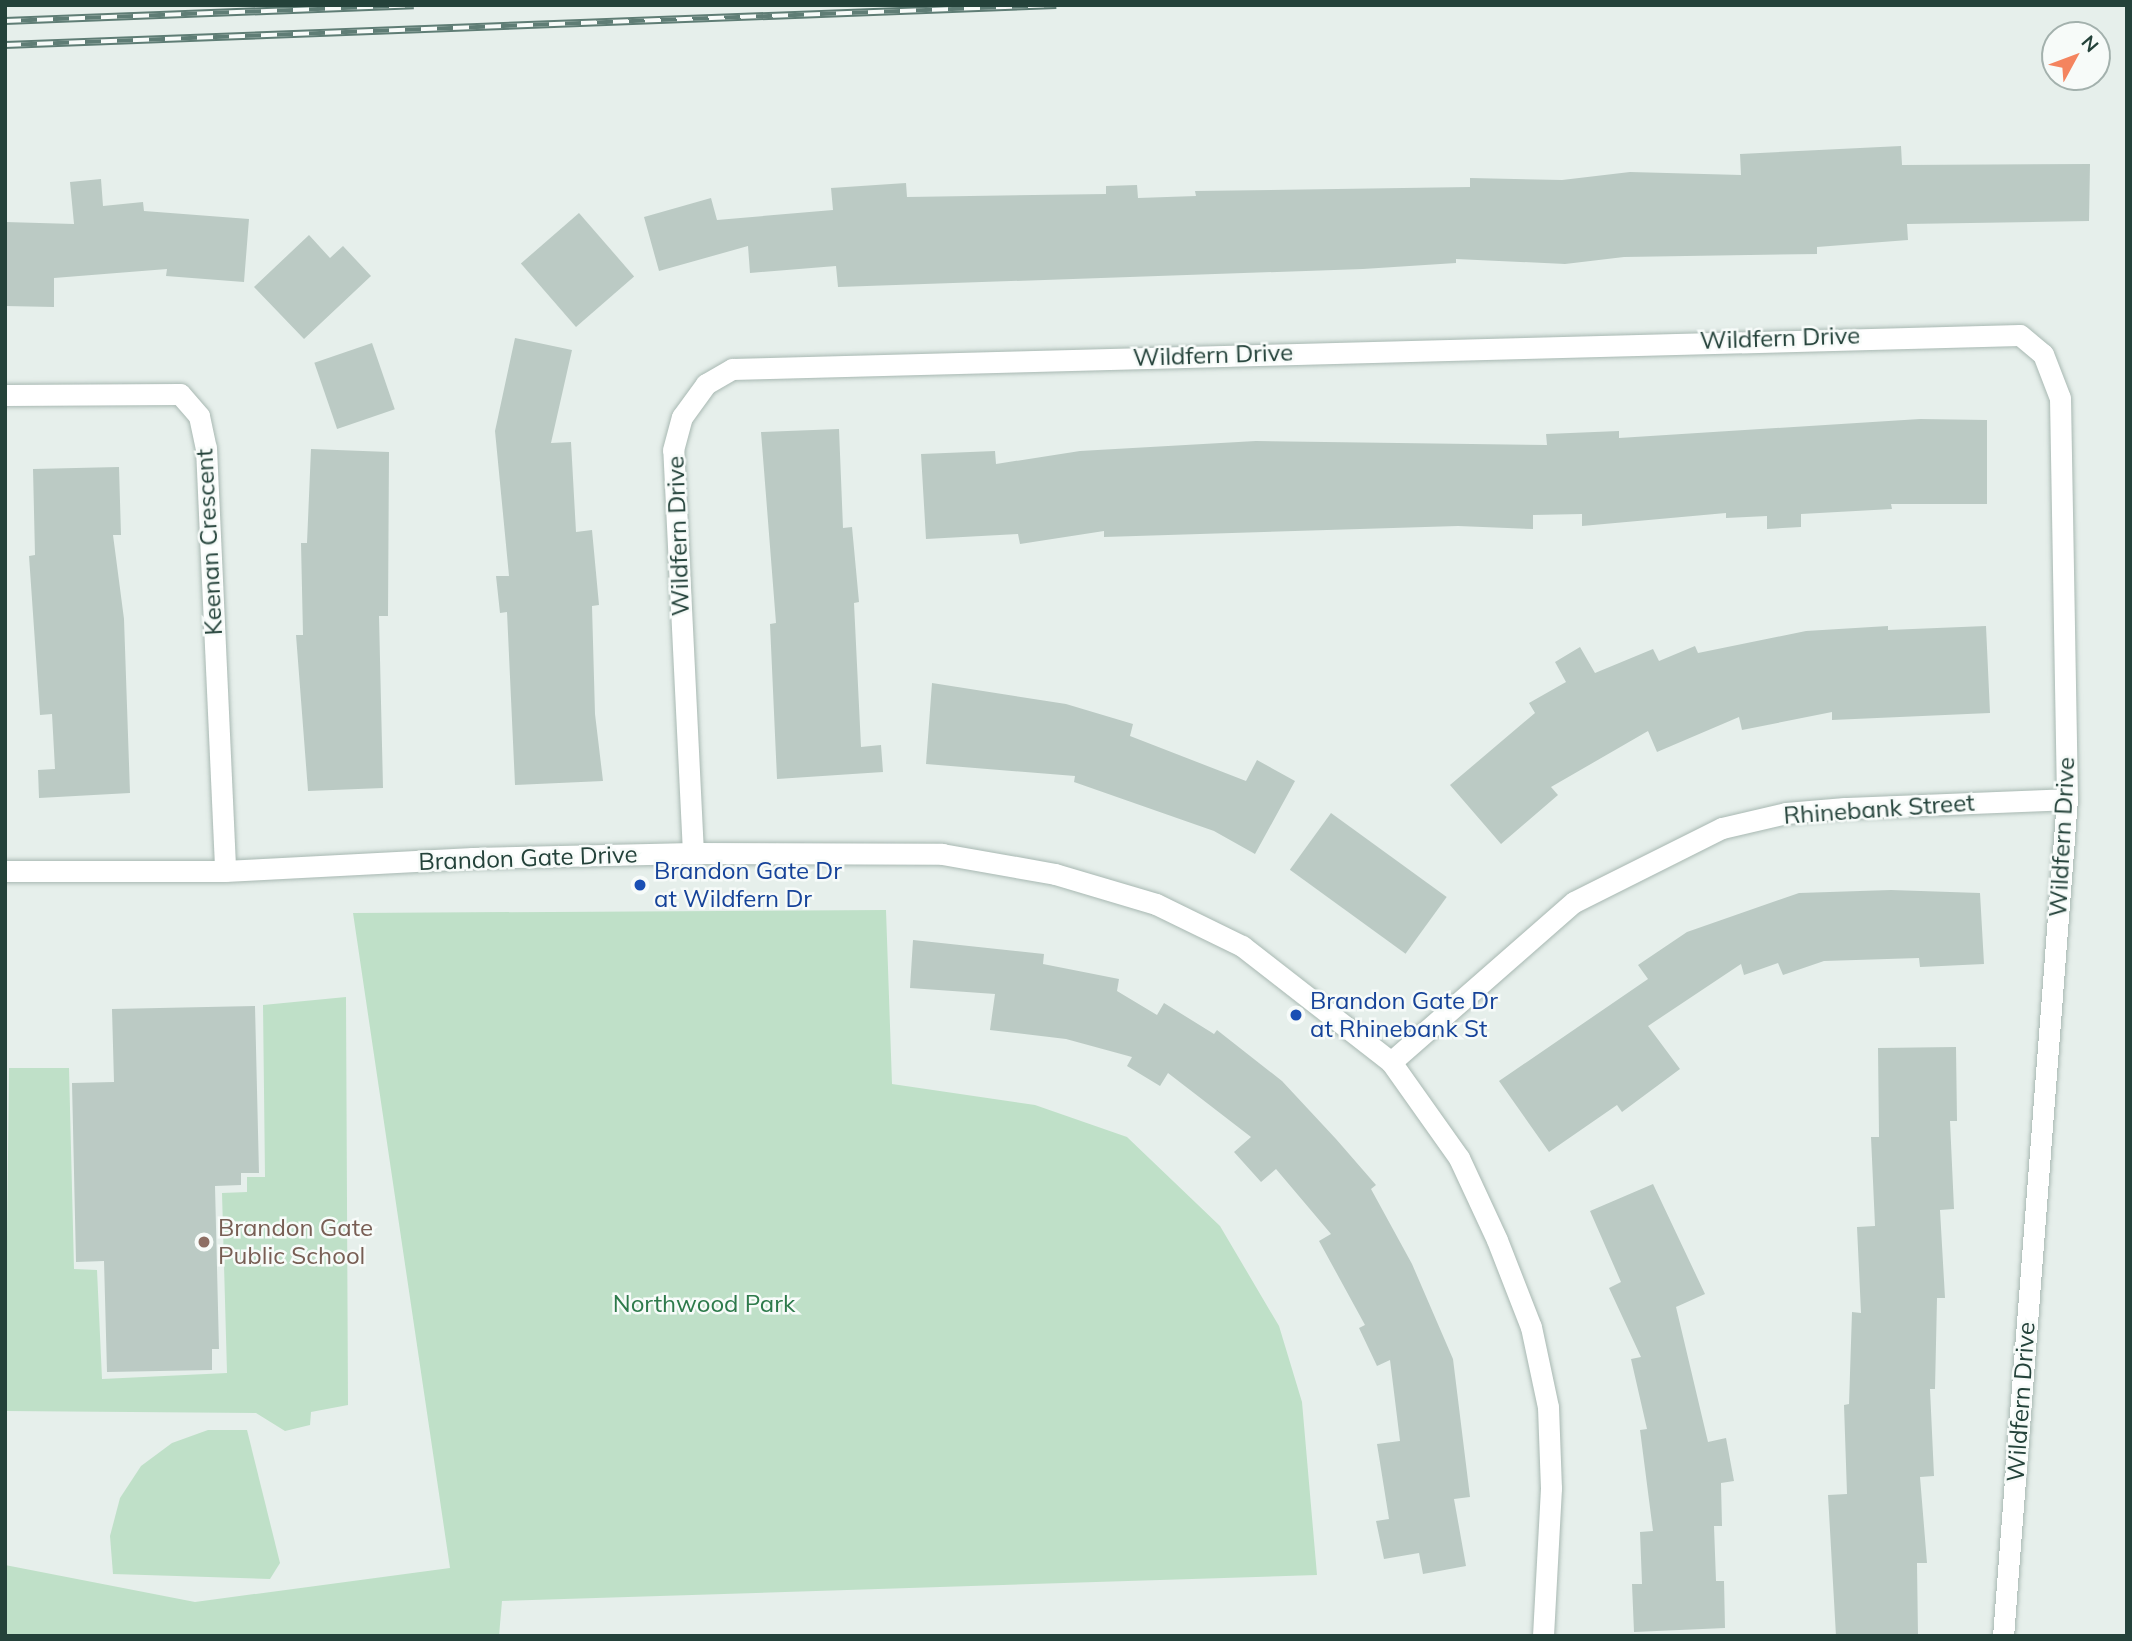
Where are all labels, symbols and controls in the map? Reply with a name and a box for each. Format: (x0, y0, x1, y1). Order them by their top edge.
north arrow (2041, 21, 2111, 91)
text: N (2077, 30, 2104, 57)
street label: Wildfern Drive (1699, 321, 1861, 355)
street label: Wildfern Drive (1132, 338, 1294, 372)
street label: Keenan Crescent (190, 448, 228, 636)
street label: Wildfern Drive (661, 455, 695, 617)
street label: Wildfern Drive (2043, 756, 2081, 918)
street label: Rhinebank Street (1783, 788, 1975, 830)
street label: Brandon Gate Drive (418, 840, 638, 876)
place label: Brandon Gate Dr at Wildfern Dr (654, 857, 842, 913)
marker: Brandon Gate Dr at Wildfern Dr (632, 877, 648, 893)
place label: Brandon Gate Dr at Rhinebank St (1310, 987, 1498, 1043)
marker: Brandon Gate Dr at Rhinebank St (1288, 1007, 1304, 1023)
place label: Brandon Gate Public School (218, 1214, 373, 1270)
marker: Brandon Gate Public School (196, 1234, 212, 1250)
park label: Northwood Park (613, 1290, 795, 1318)
street label: Wildfern Drive (2001, 1321, 2041, 1483)

